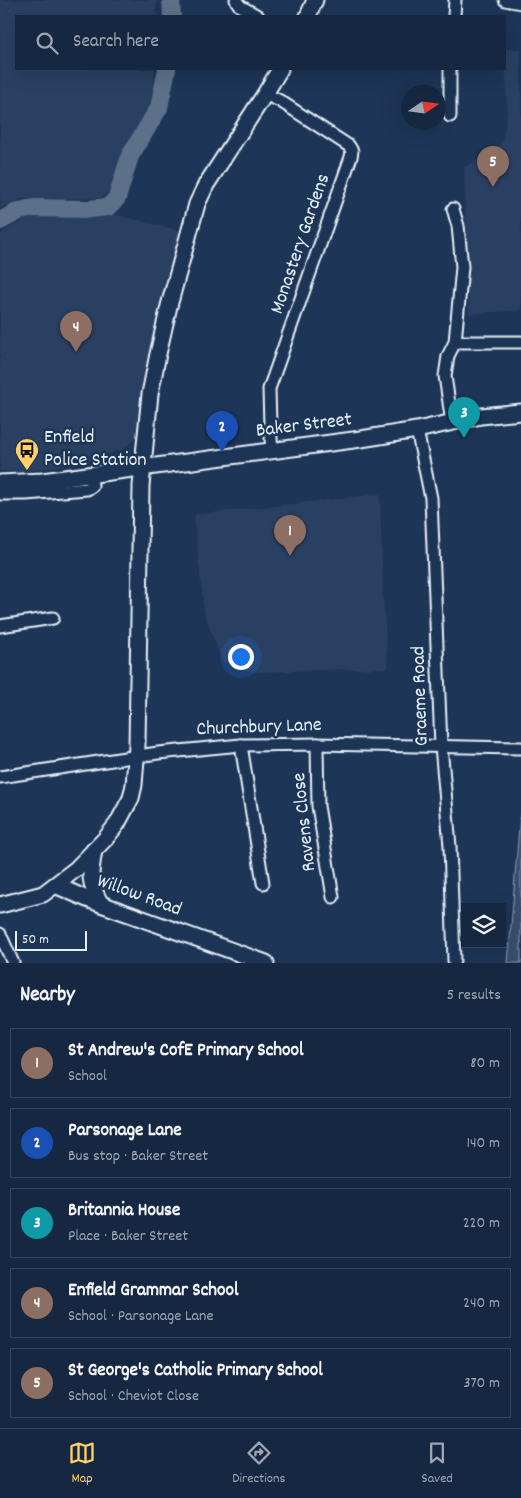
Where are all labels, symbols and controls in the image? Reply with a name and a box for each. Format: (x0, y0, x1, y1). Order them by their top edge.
search box (15, 15, 506, 70)
icon: search (33, 29, 61, 57)
text: Search here (73, 29, 159, 56)
north arrow (401, 85, 446, 130)
pin: 5 (477, 146, 509, 187)
street label: Monastery Gardens (264, 170, 338, 318)
pin: 4 (60, 311, 92, 352)
pin: 3 (448, 397, 480, 438)
street label: Baker Street (254, 406, 354, 446)
pin: 2 (206, 411, 238, 452)
place label: Enfield Police Station (44, 424, 147, 475)
bus stop icon: Enfield Police Station (14, 437, 40, 471)
pin: 1 (274, 515, 306, 556)
your location (228, 644, 254, 670)
street label: Graeme Road (405, 645, 437, 747)
street label: Churchbury Lane (196, 712, 322, 744)
street label: Ravens Close (286, 771, 324, 873)
street label: Willow Road (93, 868, 185, 924)
map controls (461, 903, 506, 948)
button: layers (461, 903, 506, 948)
scale bar (15, 928, 88, 951)
text: 50 m (22, 930, 49, 950)
text: Nearby (20, 981, 75, 1011)
text: 5 results (447, 984, 501, 1007)
text: St Andrew's CofE Primary School (68, 1038, 303, 1065)
text: 1 (35, 1052, 39, 1075)
text: 80 m (470, 1052, 500, 1075)
text: School (68, 1065, 107, 1088)
text: Parsonage Lane (68, 1118, 182, 1145)
text: 2 (34, 1132, 41, 1155)
text: 140 m (466, 1132, 500, 1155)
text: Bus stop · Baker Street (68, 1145, 208, 1168)
text: Britannia House (68, 1198, 180, 1225)
text: 3 (33, 1212, 41, 1235)
text: 220 m (463, 1212, 500, 1235)
text: Place · Baker Street (68, 1225, 188, 1248)
text: Enfield Grammar School (68, 1278, 238, 1305)
text: 4 (34, 1292, 40, 1315)
text: 240 m (463, 1292, 500, 1315)
text: School · Parsonage Lane (68, 1305, 214, 1328)
text: St George's Catholic Primary School (68, 1358, 323, 1385)
text: 5 (33, 1372, 41, 1395)
text: 370 m (463, 1372, 500, 1395)
text: School · Cheviot Close (68, 1385, 199, 1408)
tab: Map (68, 1439, 96, 1489)
tab: Directions (232, 1439, 285, 1489)
tab: Saved (422, 1439, 453, 1489)

